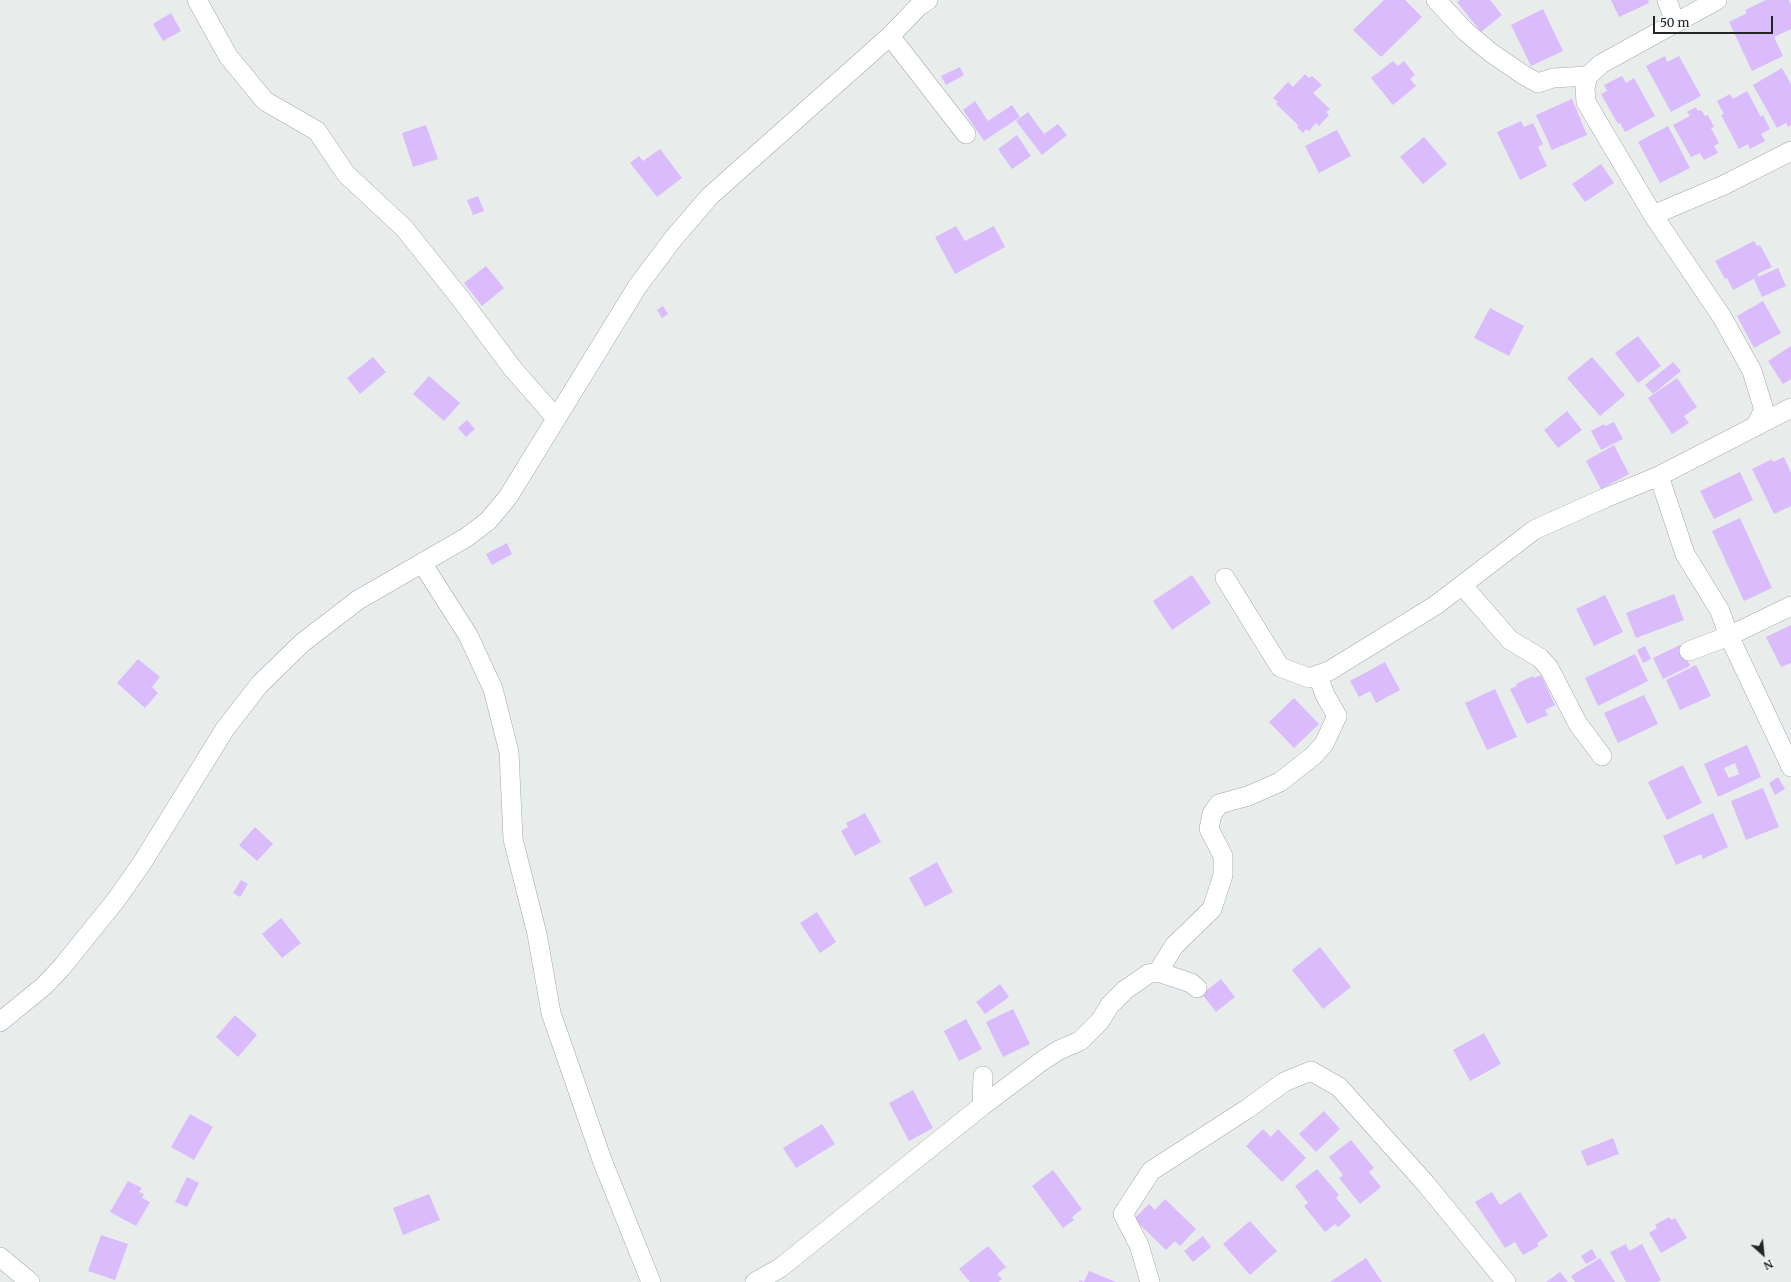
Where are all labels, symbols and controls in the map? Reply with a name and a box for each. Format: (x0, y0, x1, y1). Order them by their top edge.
scale bar (1655, 8, 1775, 34)
text: 50 m (1660, 15, 1689, 30)
north arrow (1743, 1234, 1783, 1274)
text: N (1761, 1256, 1776, 1273)

